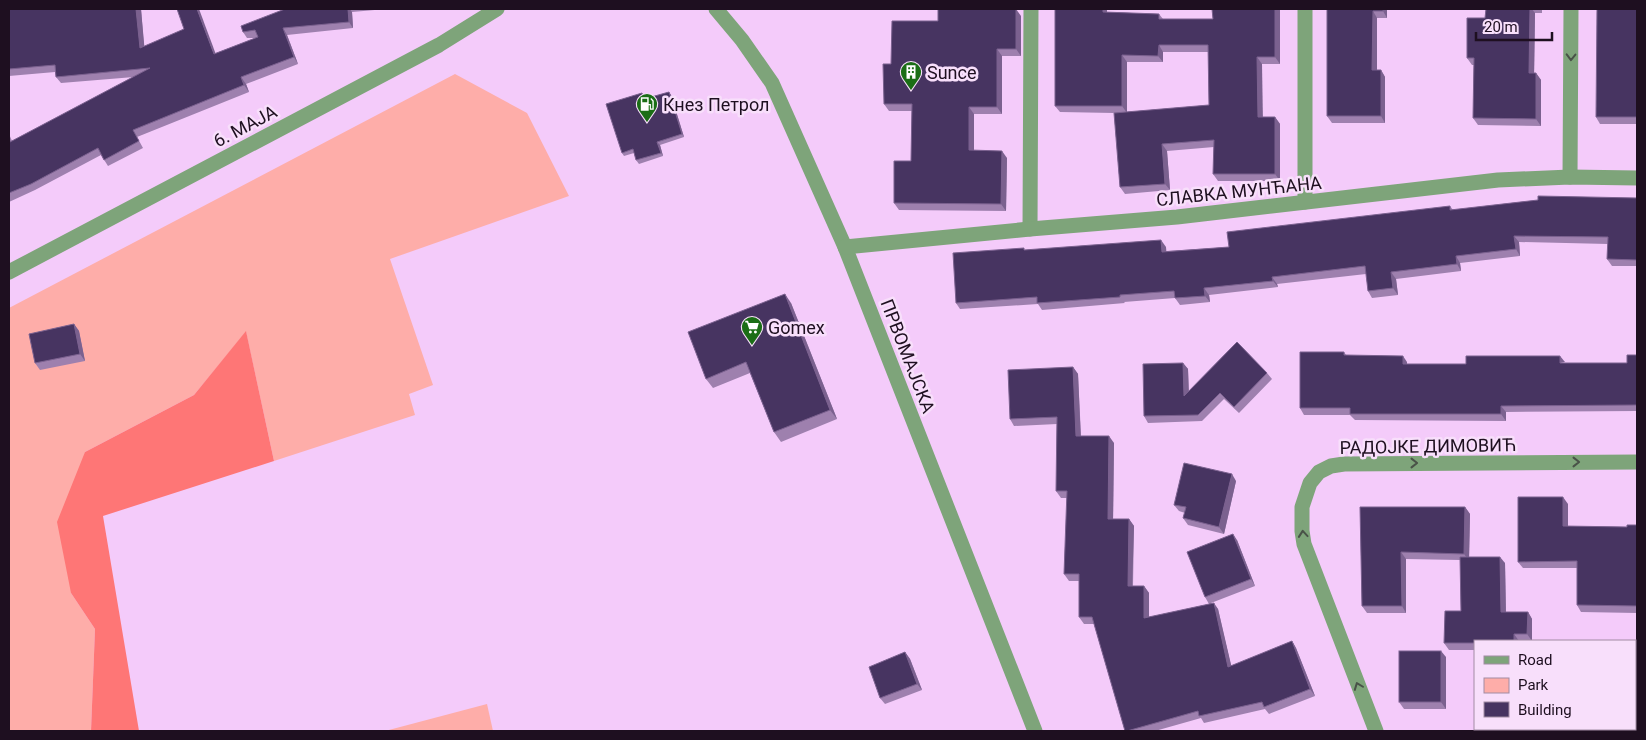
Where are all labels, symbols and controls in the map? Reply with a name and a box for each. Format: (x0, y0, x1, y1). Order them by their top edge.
scale bar (1476, 10, 1552, 42)
text: 20 m (1484, 18, 1518, 36)
one-way arrow (1566, 54, 1576, 62)
building icon: Sunce (899, 60, 923, 91)
place label: Sunce (927, 62, 977, 83)
fuel station icon: Кнез Петрол (635, 92, 659, 123)
place label: Кнез Петрол (663, 94, 769, 115)
street label: 6. МАЈА (210, 101, 280, 151)
street label: СЛАВКА МУНЋАНА (1155, 172, 1323, 210)
street label: ПРВОМАЈСКА (877, 296, 939, 416)
supermarket icon: Gomex (740, 315, 764, 346)
place label: Gomex (768, 317, 825, 338)
street label: РАДОЈКЕ ДИМОВИЋ (1339, 434, 1517, 458)
one-way arrow (1573, 457, 1581, 467)
one-way arrow (1410, 458, 1418, 468)
one-way arrow (1298, 529, 1309, 537)
legend (1474, 640, 1636, 730)
text: Road (1518, 651, 1552, 669)
text: Park (1518, 676, 1549, 694)
one-way arrow (1354, 682, 1365, 691)
text: Building (1518, 701, 1572, 719)

